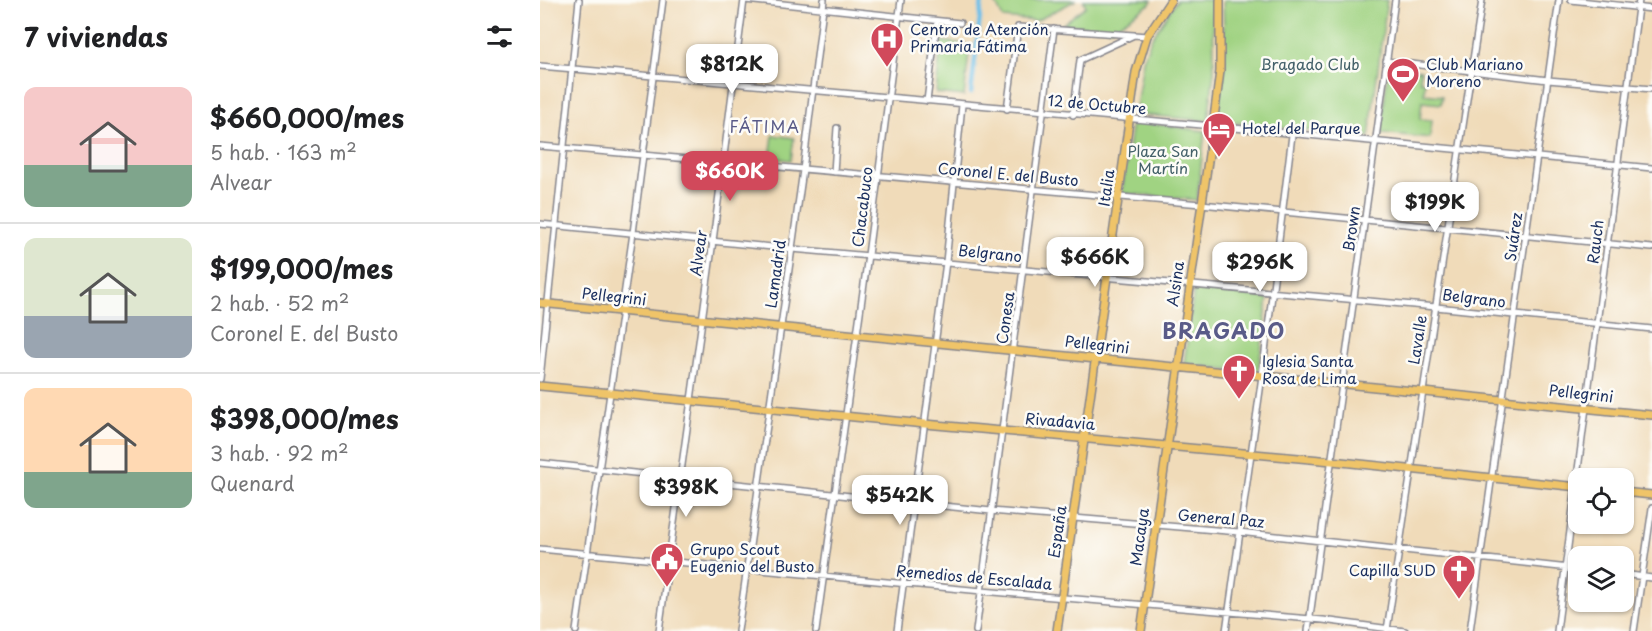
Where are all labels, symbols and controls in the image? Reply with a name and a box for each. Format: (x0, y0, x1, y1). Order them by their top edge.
text: 7 viviendas (24, 17, 168, 56)
place label: Centro de Atención Primaria.Fátima (910, 17, 1049, 57)
icon: filters (483, 20, 516, 53)
hospital icon: Centro de Atención Primaria.Fátima (869, 21, 905, 68)
pin: $812K (690, 44, 774, 95)
text: $812K (700, 48, 764, 78)
park label: Bragado Club (1260, 52, 1360, 75)
place label: Club Mariano Moreno (1426, 52, 1523, 92)
sports icon: Club Mariano Moreno (1385, 56, 1421, 103)
street label: 12 de Octubre (1047, 88, 1147, 119)
text: $660,000/mes (210, 98, 404, 137)
icon: home (72, 111, 144, 183)
hotel icon: Hotel del Parque (1201, 111, 1237, 158)
district label: FÁTIMA (729, 114, 801, 138)
place label: Hotel del Parque (1242, 116, 1361, 139)
text: 5 hab. · 163 m² (210, 137, 357, 167)
park label: Plaza San Martín (1127, 139, 1199, 179)
pin: $660K (688, 151, 772, 202)
text: $660K (695, 155, 765, 185)
street label: Coronel E. del Busto (937, 156, 1079, 191)
street label: Chacabuco (845, 165, 878, 248)
text: Alvear (210, 167, 272, 197)
street label: Italia (1092, 167, 1120, 208)
pin: $199K (1393, 182, 1477, 233)
text: $199K (1405, 186, 1465, 216)
street label: Brown (1336, 204, 1365, 253)
street label: Suárez (1498, 211, 1527, 263)
street label: Rauch (1580, 219, 1609, 265)
street label: Alvear (683, 228, 712, 277)
pin: $666K (1053, 237, 1137, 288)
street label: Lamadrid (758, 238, 791, 309)
street label: Belgrano (957, 238, 1023, 267)
text: $666K (1061, 241, 1129, 271)
pin: $296K (1218, 242, 1302, 293)
text: $296K (1226, 246, 1294, 276)
text: $199,000/mes (210, 249, 393, 288)
street label: Alsina (1160, 259, 1189, 308)
icon: home (72, 262, 144, 334)
street label: Pellegrini (581, 281, 648, 310)
street label: Belgrano (1441, 282, 1507, 313)
text: 2 hab. · 52 m² (210, 288, 349, 318)
street label: Conesa (989, 289, 1020, 346)
street label: Lavalle (1401, 313, 1432, 366)
district label: BRAGADO (1162, 314, 1286, 346)
text: Coronel E. del Busto (210, 318, 398, 348)
street label: Pellegrini (1064, 329, 1131, 358)
place label: Iglesia Santa Rosa de Lima (1262, 349, 1357, 389)
church icon: Iglesia Santa Rosa de Lima (1221, 353, 1257, 400)
street label: Pellegrini (1548, 378, 1615, 407)
text: $398,000/mes (210, 399, 399, 438)
street label: Rivadavia (1024, 406, 1097, 435)
icon: home (72, 412, 144, 484)
text: 3 hab. · 92 m² (210, 438, 349, 468)
pin: $398K (644, 467, 728, 518)
text: Quenard (210, 468, 295, 498)
map controls (1568, 468, 1634, 612)
button: locate (1568, 468, 1634, 534)
text: $398K (653, 471, 719, 501)
pin: $542K (858, 475, 942, 526)
text: $542K (866, 479, 934, 509)
street label: General Paz (1177, 502, 1266, 533)
street label: España (1041, 503, 1072, 560)
street label: Macaya (1123, 506, 1154, 567)
place label: Grupo Scout Eugenio del Busto (690, 537, 814, 577)
public building icon: Grupo Scout Eugenio del Busto (649, 541, 685, 588)
button: layers (1568, 546, 1634, 612)
church icon: Capilla SUD (1441, 553, 1477, 600)
street label: Remedios de Escalada (895, 558, 1054, 595)
place label: Capilla SUD (1349, 558, 1436, 581)

